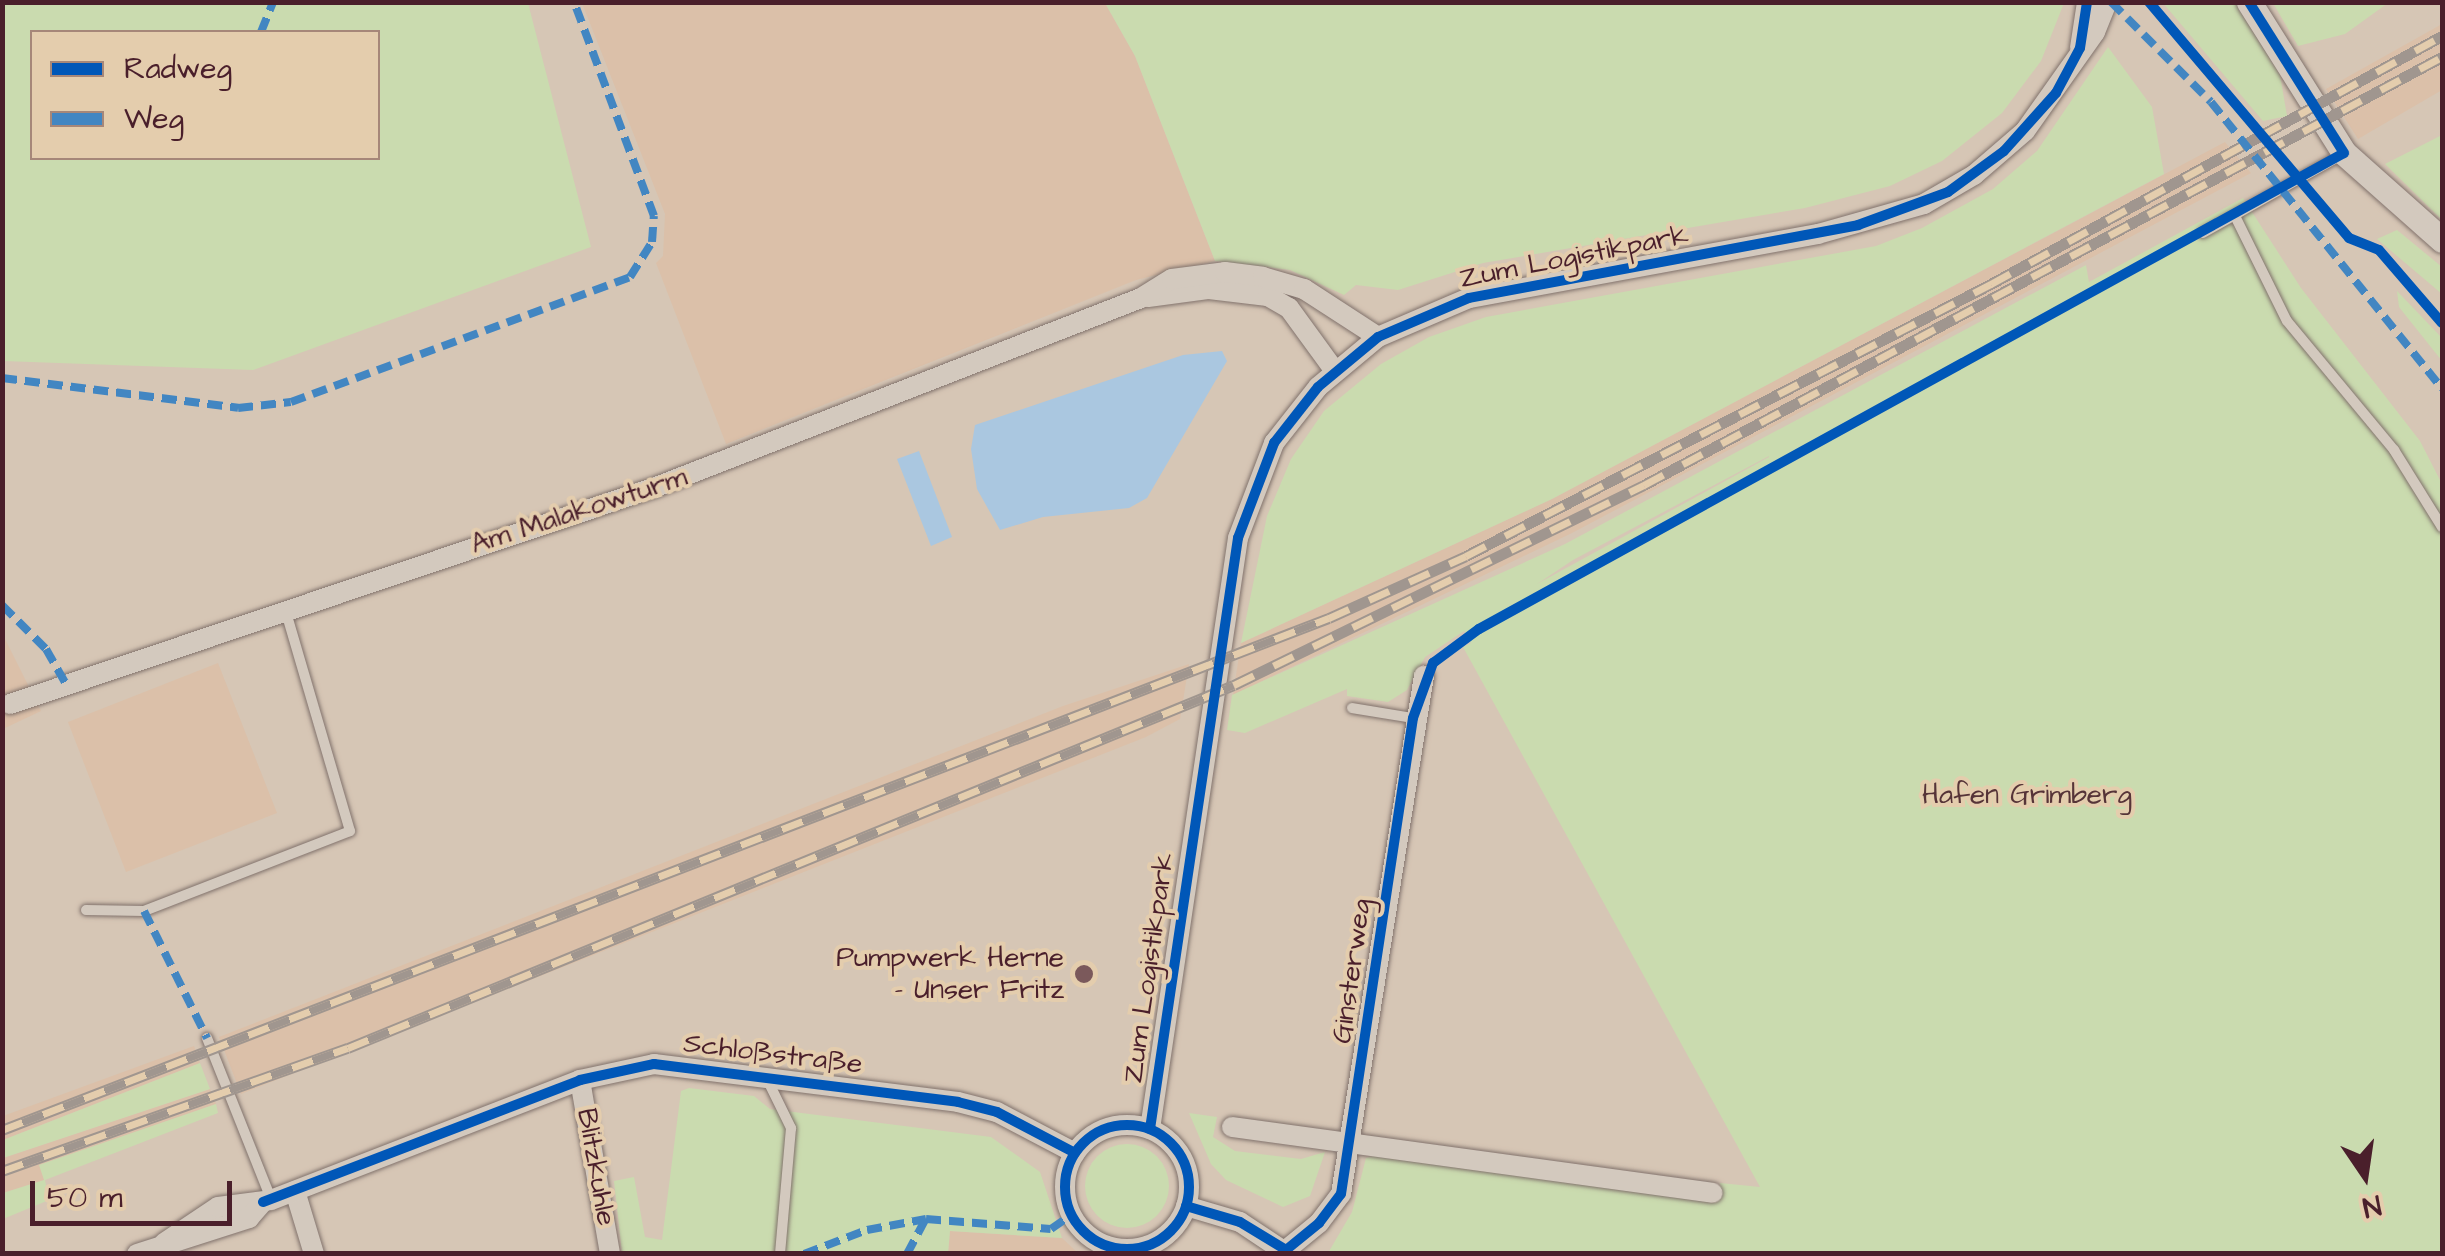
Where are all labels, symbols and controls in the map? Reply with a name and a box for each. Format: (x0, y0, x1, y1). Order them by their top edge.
legend (30, 30, 380, 160)
text: Radweg (124, 48, 232, 90)
text: Weg (124, 98, 184, 140)
street label: Zum Logistikpark (1457, 218, 1691, 296)
street label: Am Malakowturm (467, 460, 691, 562)
park label: Hafen Grimberg (1922, 778, 2132, 812)
street label: Zum Logistikpark (1116, 851, 1182, 1085)
street label: Ginsterweg (1325, 896, 1379, 1046)
place label: Pumpwerk Herne - Unser Fritz (836, 941, 1064, 1007)
marker: Pumpwerk Herne - Unser Fritz (1073, 963, 1095, 985)
street label: Schloßstraße (682, 1026, 864, 1082)
street label: Blitzkuhle (569, 1106, 623, 1228)
north arrow (2315, 1126, 2415, 1226)
scale bar (35, 1161, 238, 1223)
text: 50 m (47, 1177, 123, 1219)
text: N (2359, 1185, 2385, 1227)

